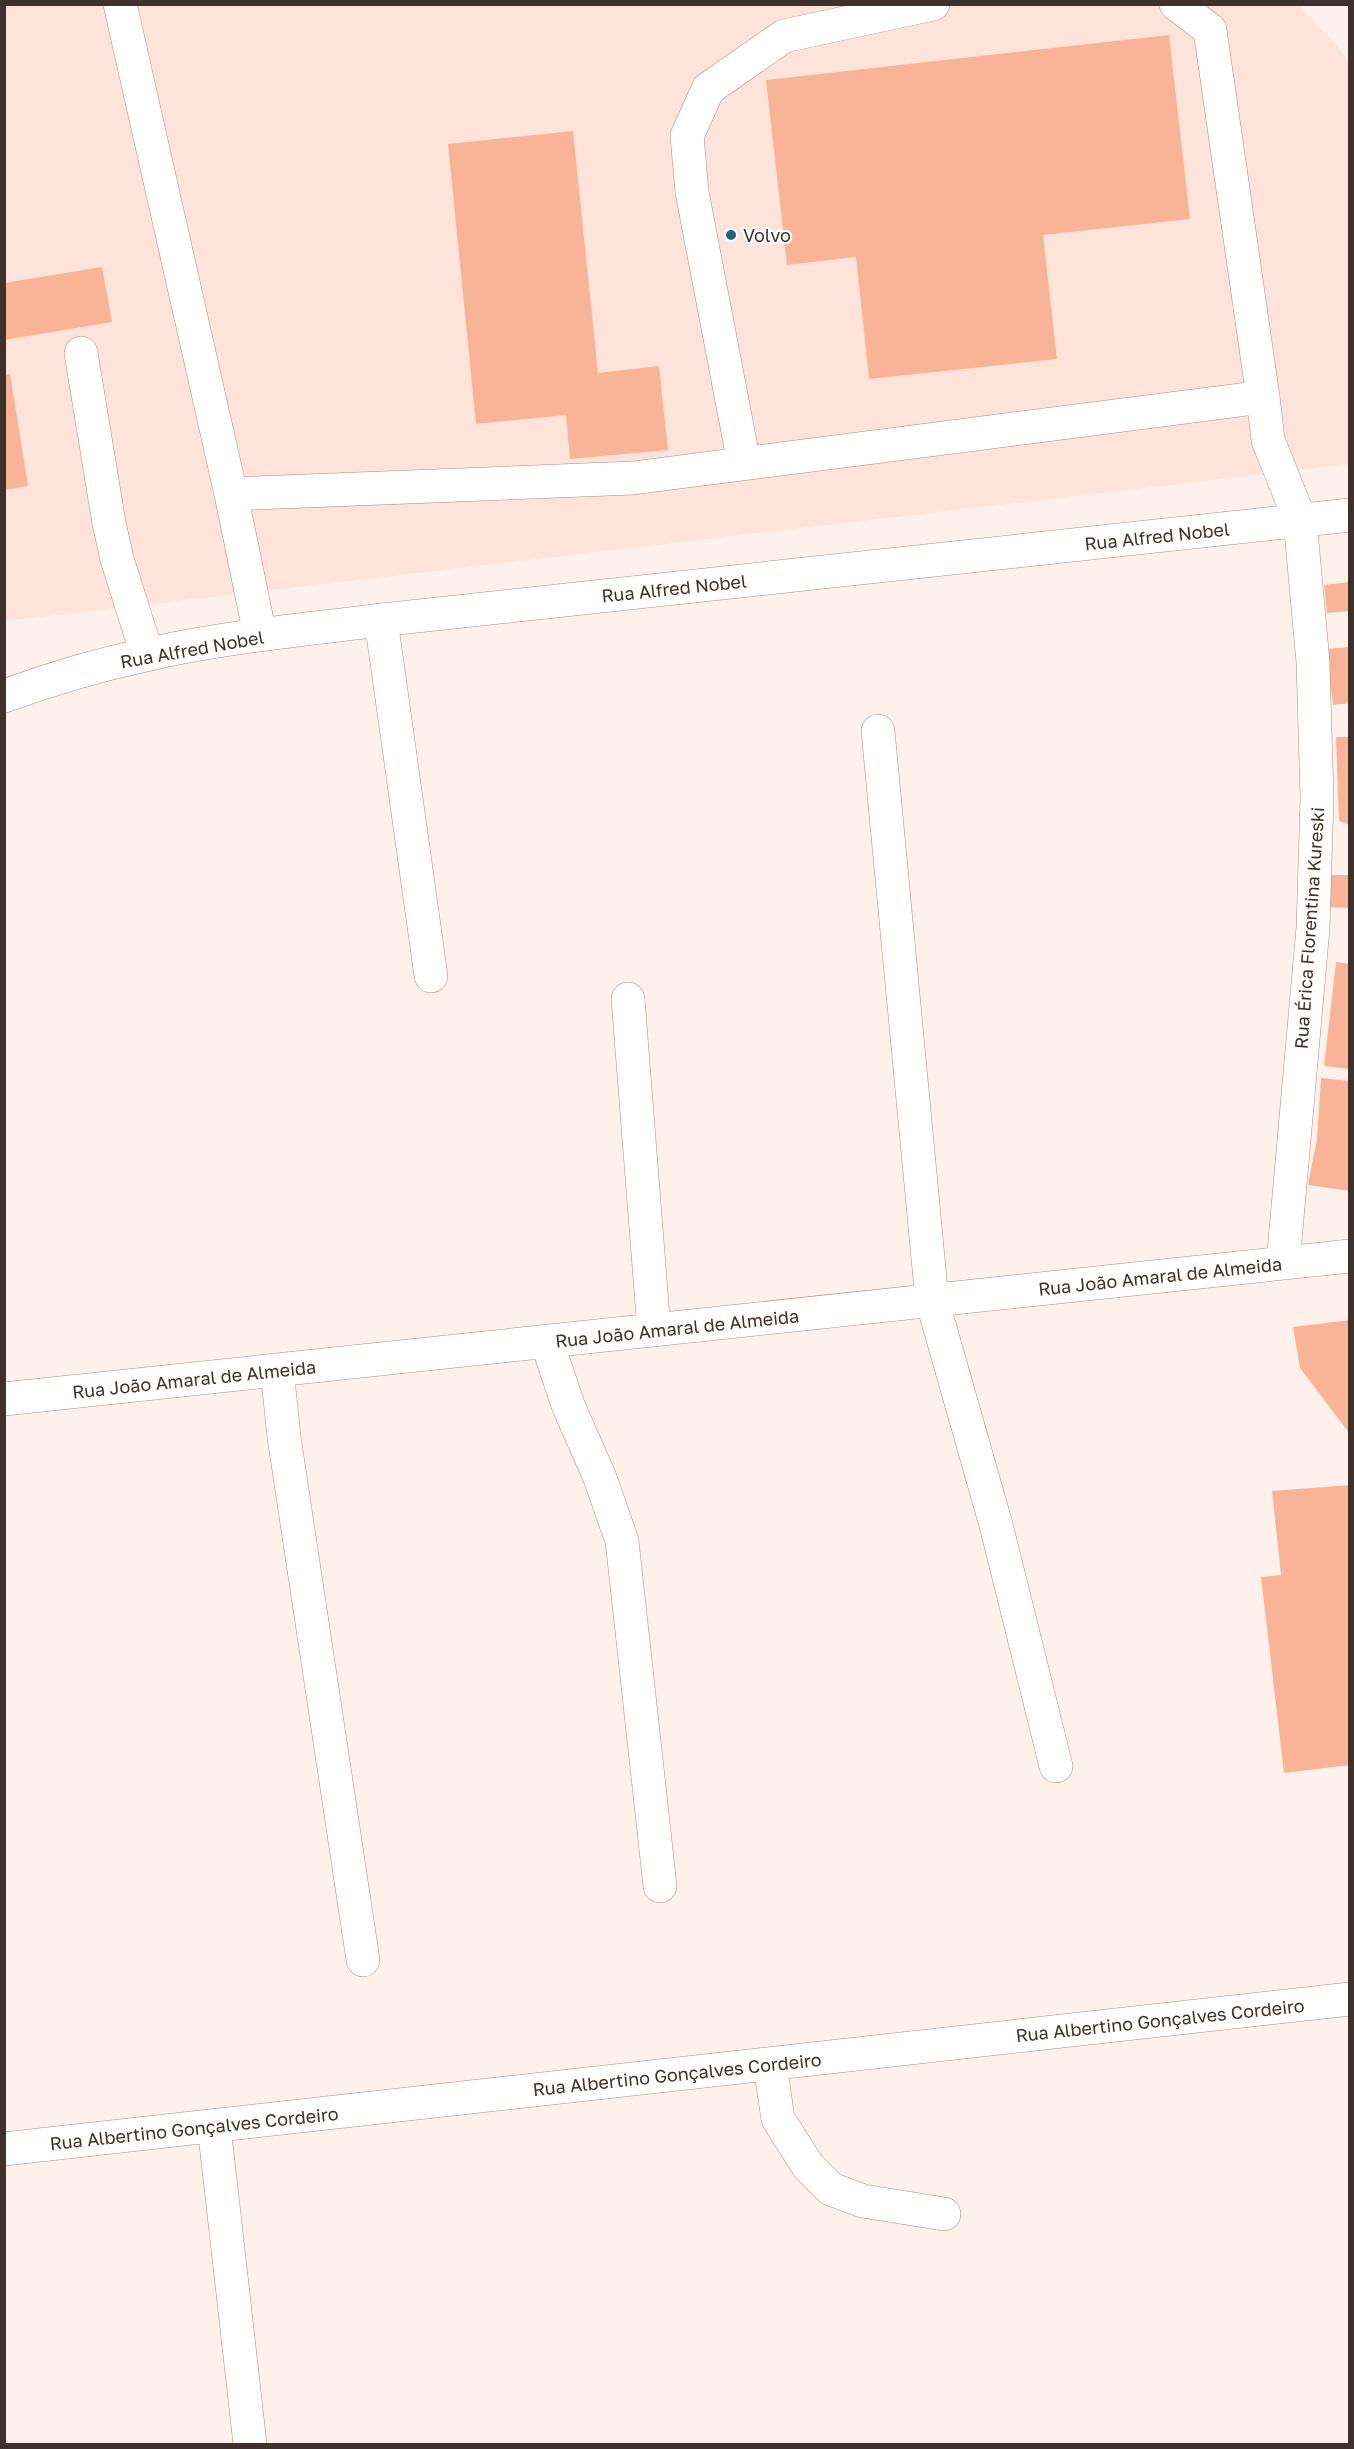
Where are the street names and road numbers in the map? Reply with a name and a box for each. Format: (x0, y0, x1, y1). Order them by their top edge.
street label: Rua Alfred Nobel (1083, 517, 1231, 555)
street label: Rua Alfred Nobel (600, 569, 748, 607)
street label: Rua Alfred Nobel (118, 625, 266, 672)
street label: Rua Érica Florentina Kureski (1290, 806, 1328, 1050)
street label: Rua João Amaral de Almeida (1037, 1252, 1283, 1300)
street label: Rua João Amaral de Almeida (554, 1304, 800, 1352)
street label: Rua João Amaral de Almeida (71, 1355, 317, 1403)
street label: Rua Albertino Gonçalves Cordeiro (1015, 1994, 1305, 2046)
street label: Rua Albertino Gonçalves Cordeiro (532, 2048, 822, 2100)
street label: Rua Albertino Gonçalves Cordeiro (49, 2102, 339, 2154)

